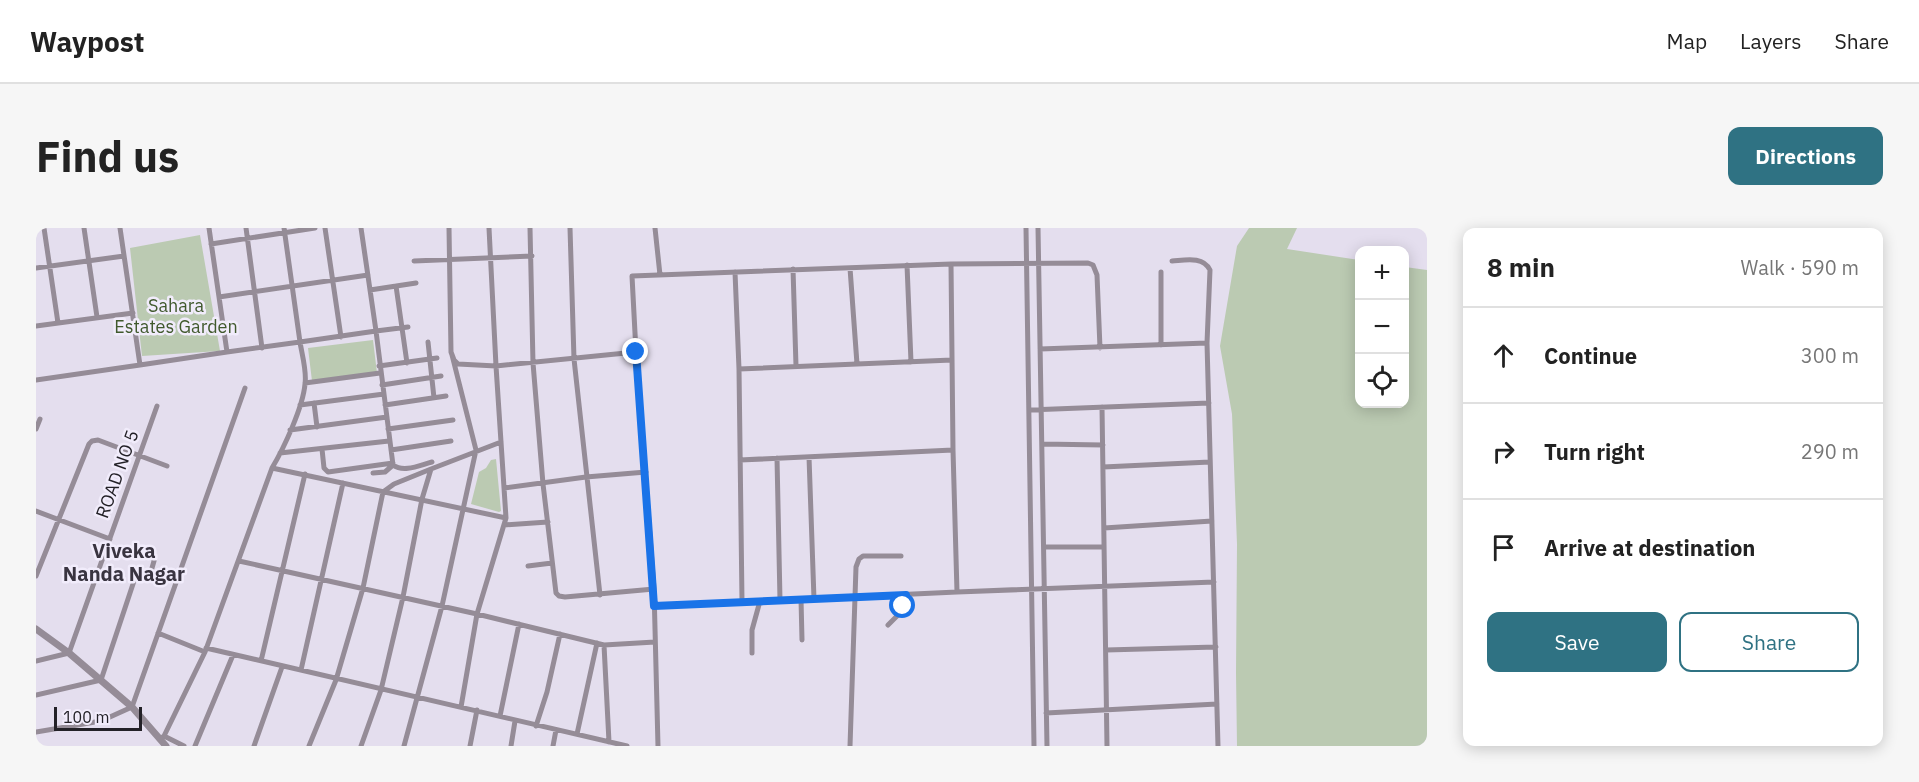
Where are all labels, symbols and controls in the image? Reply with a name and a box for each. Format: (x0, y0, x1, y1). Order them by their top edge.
text: Waypost (30, 23, 144, 60)
text: Map (1667, 27, 1707, 55)
text: Layers (1740, 27, 1802, 55)
text: Share (1835, 27, 1889, 55)
button: Directions (1728, 127, 1883, 185)
text: Find us (36, 129, 179, 184)
map controls (1355, 246, 1409, 408)
button: + (1355, 246, 1409, 300)
text: 8 min (1487, 250, 1555, 284)
text: Walk · 590 m (1741, 254, 1859, 281)
park label: Sahara Estates Garden (114, 294, 238, 338)
button: − (1355, 300, 1409, 354)
route end (622, 338, 648, 364)
icon: ahead (1487, 339, 1520, 372)
text: Continue (1544, 341, 1637, 370)
text: 300 m (1801, 342, 1859, 369)
button: locate (1355, 354, 1409, 408)
street label: ROAD NO 5 (90, 427, 144, 521)
icon: right (1487, 435, 1520, 468)
text: Turn right (1544, 437, 1645, 466)
text: 290 m (1801, 438, 1859, 465)
icon: arrive (1487, 531, 1520, 564)
text: Arrive at destination (1544, 533, 1755, 562)
district label: Viveka Nanda Nagar (63, 537, 185, 587)
route start (889, 592, 915, 618)
button: Save (1487, 612, 1667, 672)
button: Share (1679, 612, 1859, 672)
scale bar (54, 704, 142, 732)
text: 100 m (63, 707, 110, 727)

